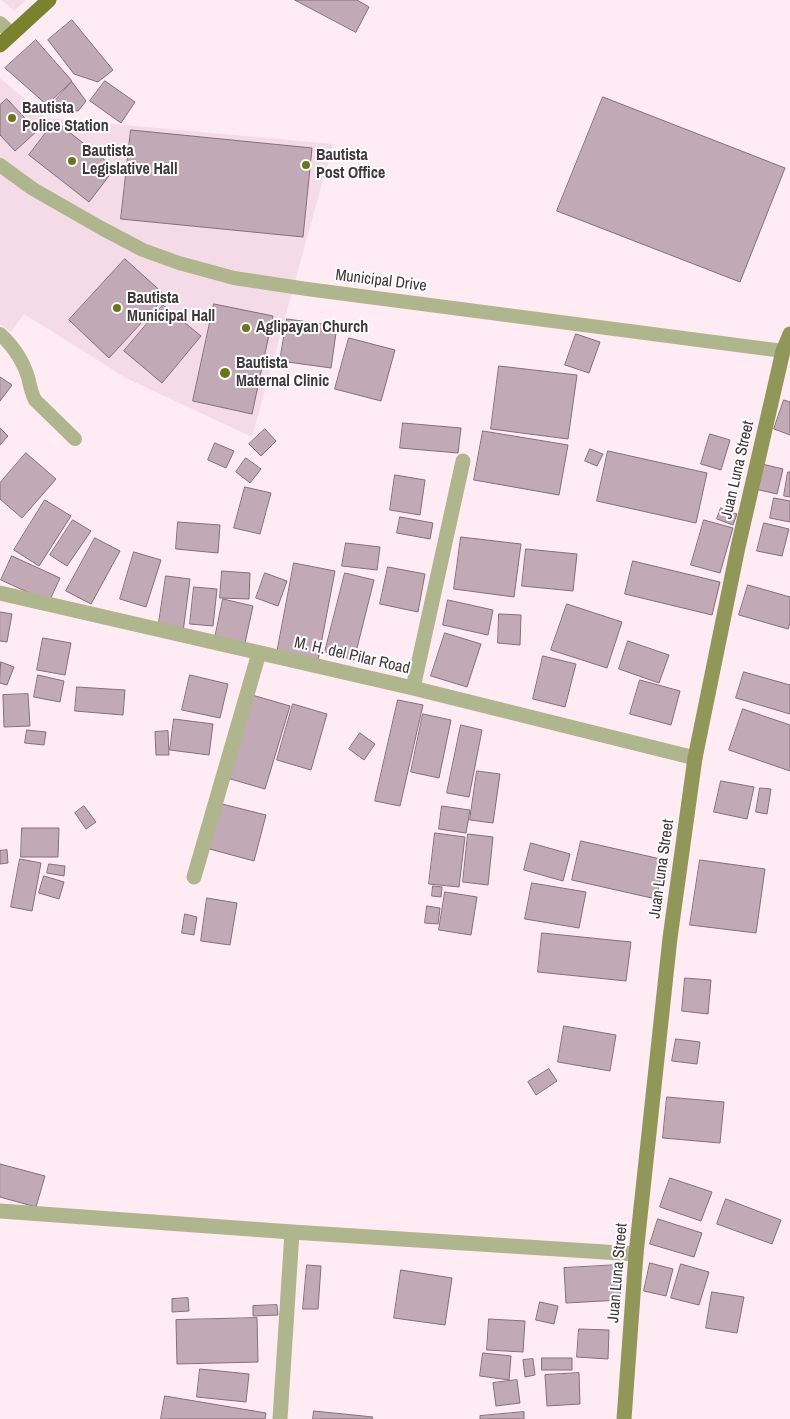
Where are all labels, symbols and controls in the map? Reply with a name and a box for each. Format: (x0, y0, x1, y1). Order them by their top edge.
place label: Bautista Police Station (22, 99, 109, 137)
marker: Bautista Police Station (6, 112, 18, 124)
place label: Bautista Legislative Hall (82, 142, 178, 180)
place label: Bautista Post Office (316, 146, 385, 184)
marker: Bautista Legislative Hall (66, 155, 78, 167)
marker: Bautista Post Office (300, 159, 312, 171)
street label: Municipal Drive (334, 266, 428, 296)
place label: Bautista Municipal Hall (127, 289, 215, 327)
marker: Bautista Municipal Hall (111, 302, 123, 314)
place label: Aglipayan Church (256, 318, 368, 338)
marker: Aglipayan Church (240, 322, 252, 334)
place label: Bautista Maternal Clinic (236, 354, 329, 392)
marker: Bautista Maternal Clinic (218, 366, 232, 380)
street label: Juan Luna Street (717, 419, 759, 521)
street label: M. H. del Pilar Road (292, 633, 412, 679)
street label: Juan Luna Street (646, 818, 678, 920)
street label: Juan Luna Street (604, 1222, 632, 1324)

